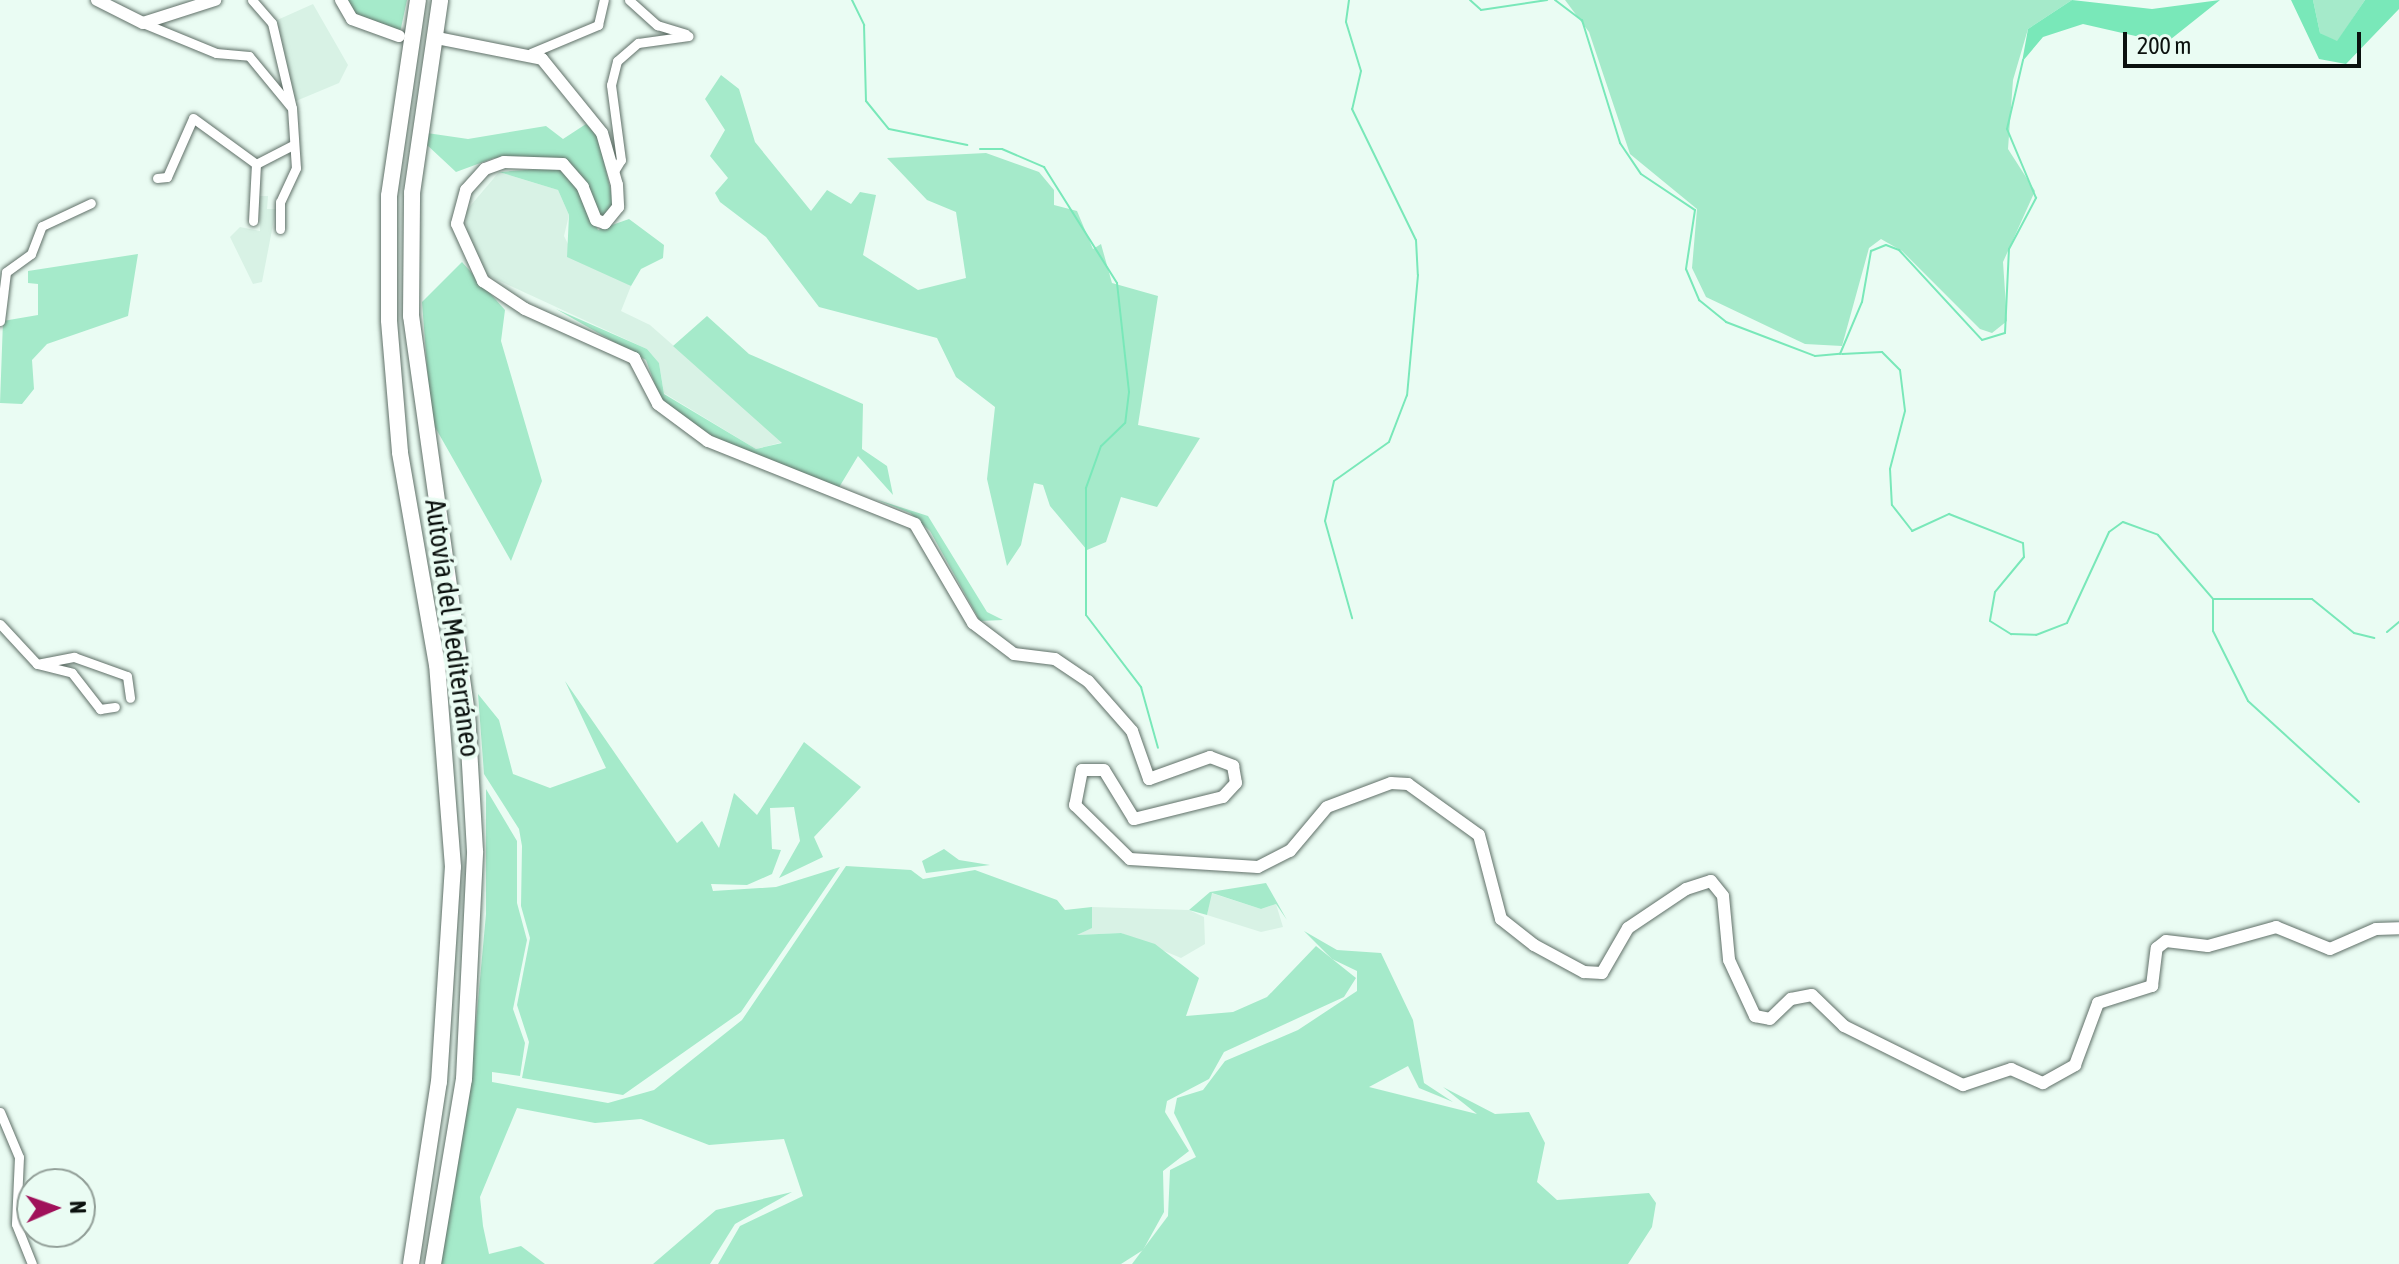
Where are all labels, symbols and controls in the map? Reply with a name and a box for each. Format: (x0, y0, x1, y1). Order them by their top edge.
scale bar (2127, 16, 2365, 66)
text: 200 m (2137, 32, 2191, 59)
street label: Autovía del Mediterráneo (418, 497, 488, 759)
north arrow (16, 1168, 96, 1248)
text: N (65, 1200, 91, 1214)

